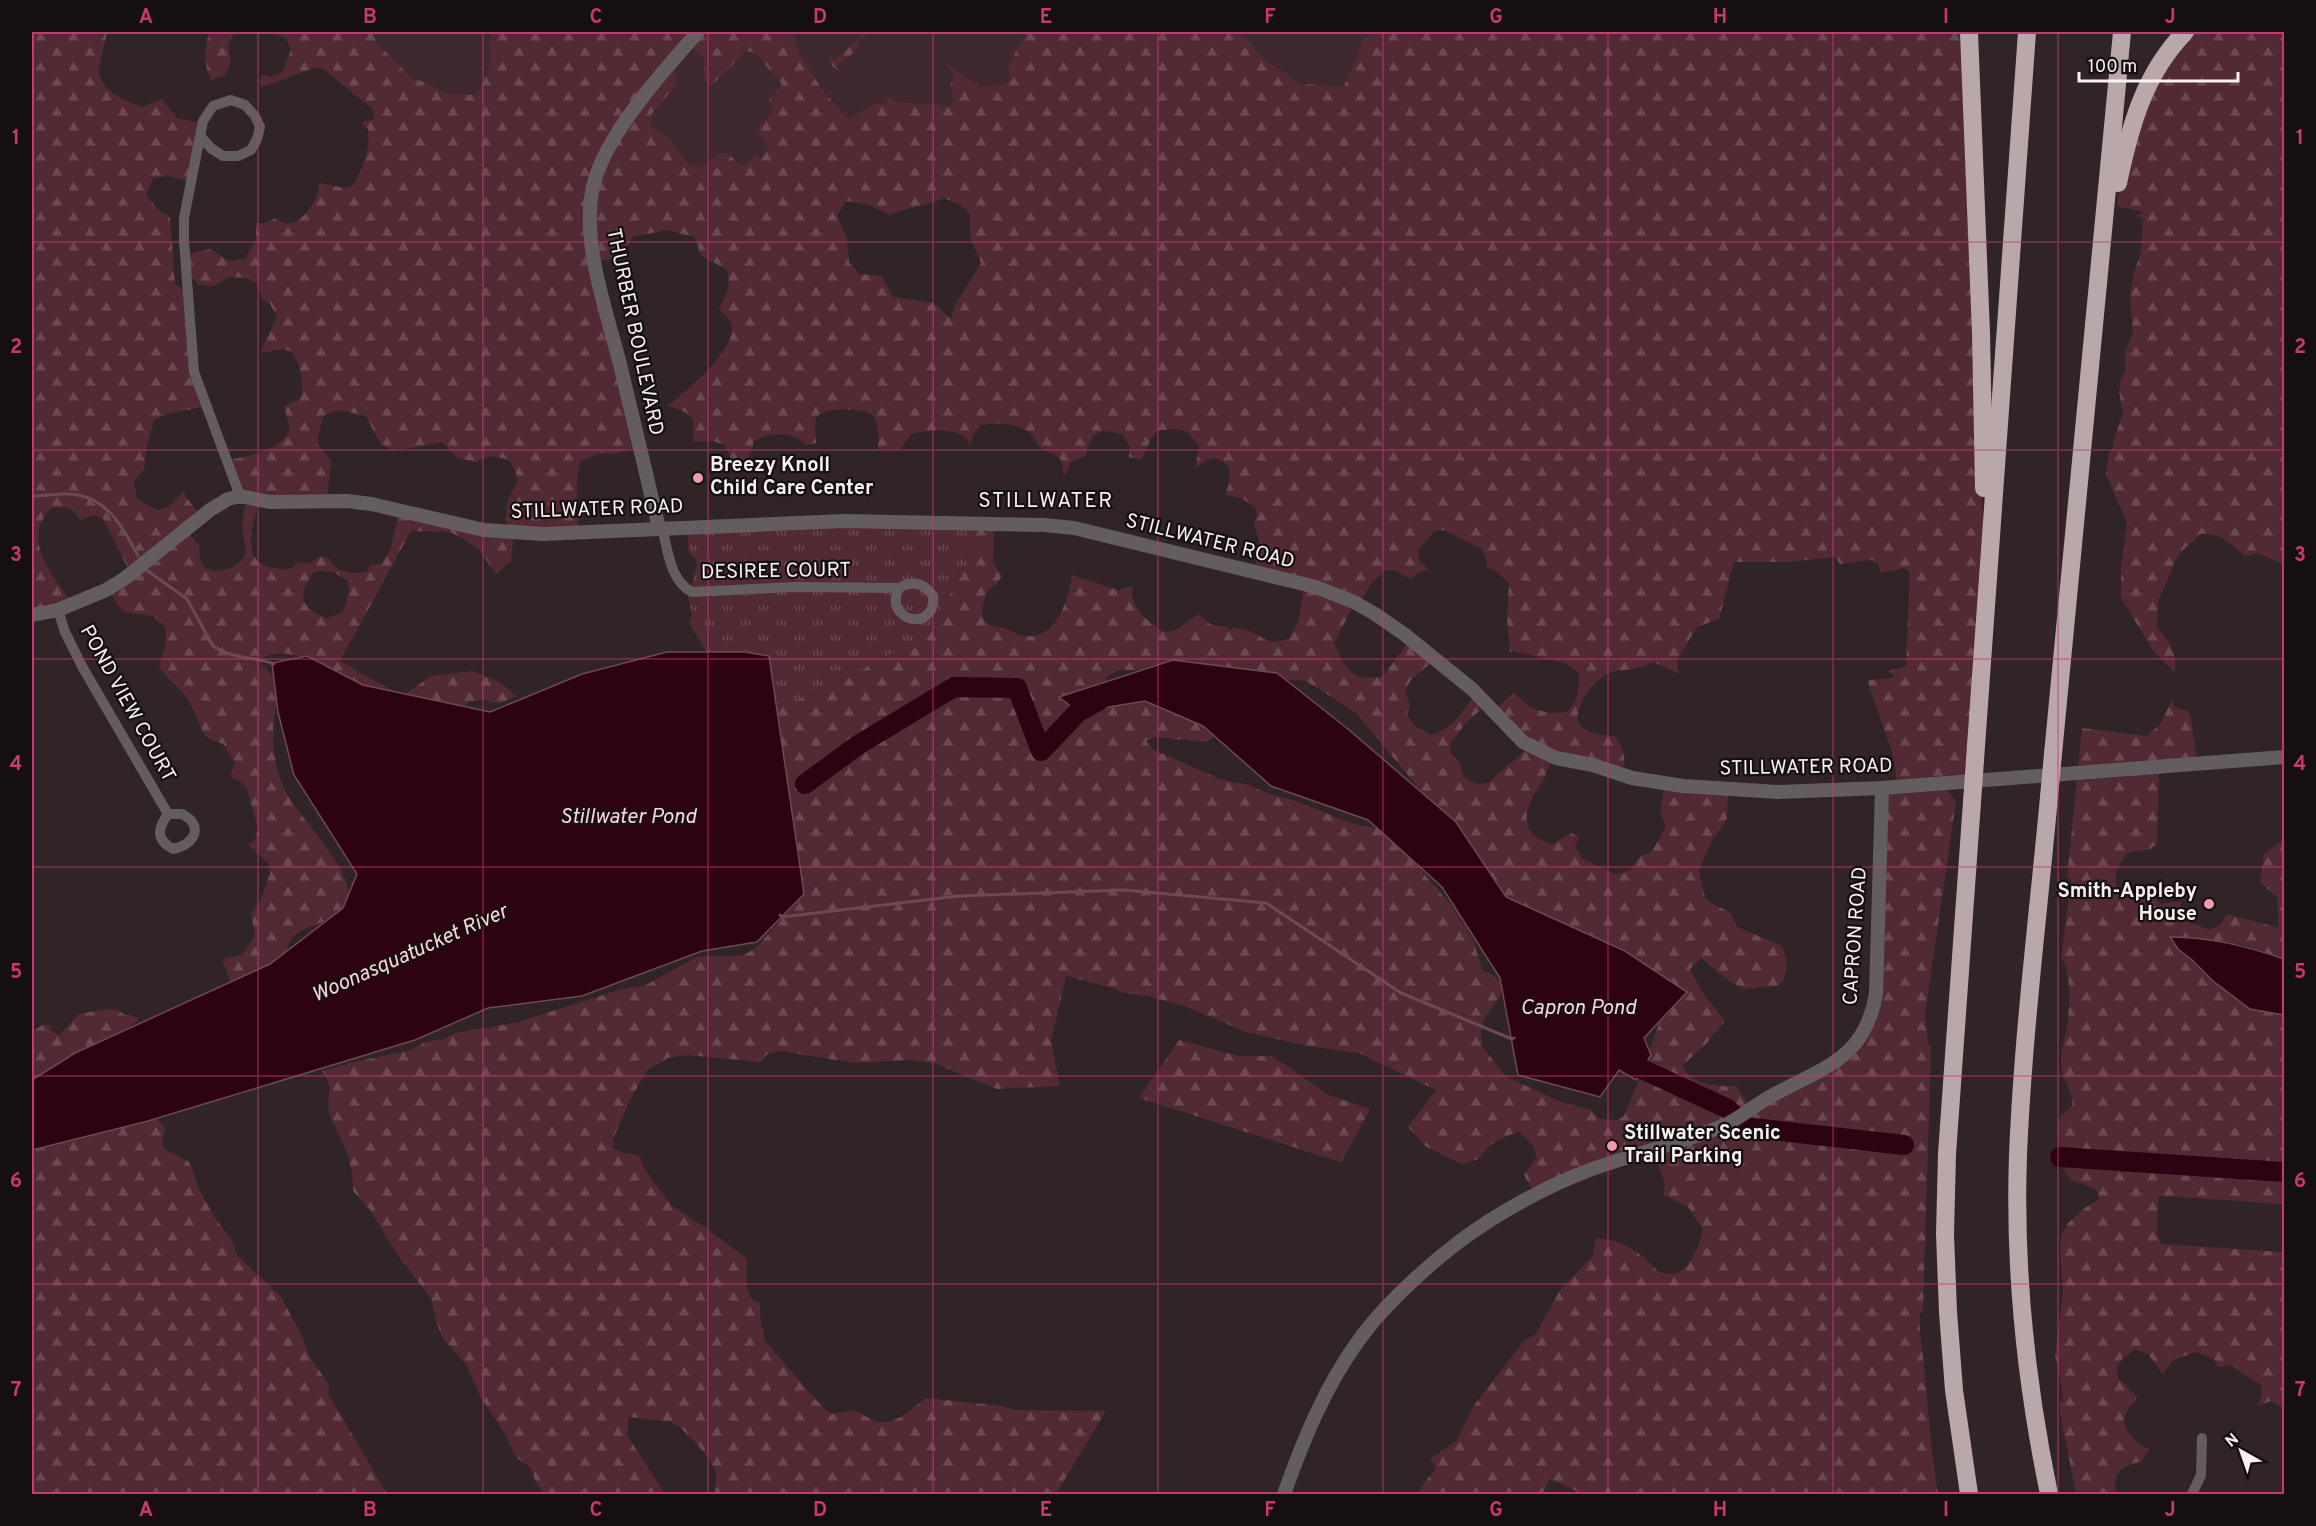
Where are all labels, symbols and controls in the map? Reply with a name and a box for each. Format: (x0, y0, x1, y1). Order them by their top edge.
text: A (139, 5, 153, 31)
text: B (363, 5, 377, 31)
text: C (590, 5, 602, 31)
text: D (813, 5, 827, 31)
text: E (1040, 5, 1052, 31)
text: F (1264, 5, 1276, 31)
text: G (1489, 5, 1503, 31)
text: H (1713, 5, 1727, 31)
text: I (1943, 5, 1949, 31)
text: J (2164, 5, 2176, 31)
scale bar (2079, 45, 2238, 83)
text: 100 m (2088, 56, 2137, 79)
text: 1 (12, 126, 20, 152)
text: 1 (2296, 126, 2304, 152)
street label: THURBER BOULEVARD (599, 226, 669, 438)
text: 2 (10, 335, 22, 361)
text: 2 (2294, 335, 2306, 361)
place label: Breezy Knoll Child Care Center (710, 453, 874, 502)
marker: Breezy Knoll Child Care Center (691, 471, 705, 485)
district label: STILLWATER (978, 488, 1114, 515)
street label: STILLWATER ROAD (510, 494, 684, 526)
street label: STILLWATER ROAD (1123, 508, 1297, 576)
text: 3 (10, 543, 22, 569)
text: 3 (2294, 543, 2306, 569)
street label: DESIREE COURT (701, 558, 851, 586)
street label: POND VIEW COURT (73, 621, 181, 787)
text: 4 (10, 752, 22, 778)
text: 4 (2294, 752, 2306, 778)
street label: STILLWATER ROAD (1719, 753, 1893, 783)
water label: Stillwater Pond (560, 804, 698, 831)
street label: CAPRON ROAD (1838, 866, 1874, 1006)
place label: Smith-Appleby House (2057, 879, 2197, 928)
marker: Smith-Appleby House (2202, 897, 2216, 911)
water label: Woonasquatucket River (308, 898, 514, 1009)
text: 5 (10, 960, 22, 986)
text: 5 (2294, 960, 2306, 986)
water label: Capron Pond (1520, 995, 1637, 1022)
place label: Stillwater Scenic Trail Parking (1624, 1121, 1781, 1170)
marker: Stillwater Scenic Trail Parking (1605, 1139, 1619, 1153)
text: 6 (10, 1169, 22, 1195)
text: 6 (2294, 1169, 2306, 1195)
text: 7 (11, 1378, 21, 1404)
text: 7 (2295, 1378, 2305, 1404)
north arrow (2211, 1421, 2271, 1481)
text: N (2222, 1430, 2243, 1452)
text: A (139, 1498, 153, 1524)
text: B (363, 1498, 377, 1524)
text: C (590, 1498, 602, 1524)
text: D (813, 1498, 827, 1524)
text: E (1040, 1498, 1052, 1524)
text: F (1264, 1498, 1276, 1524)
text: G (1489, 1498, 1503, 1524)
text: H (1713, 1498, 1727, 1524)
text: I (1943, 1498, 1949, 1524)
text: J (2164, 1498, 2176, 1524)

